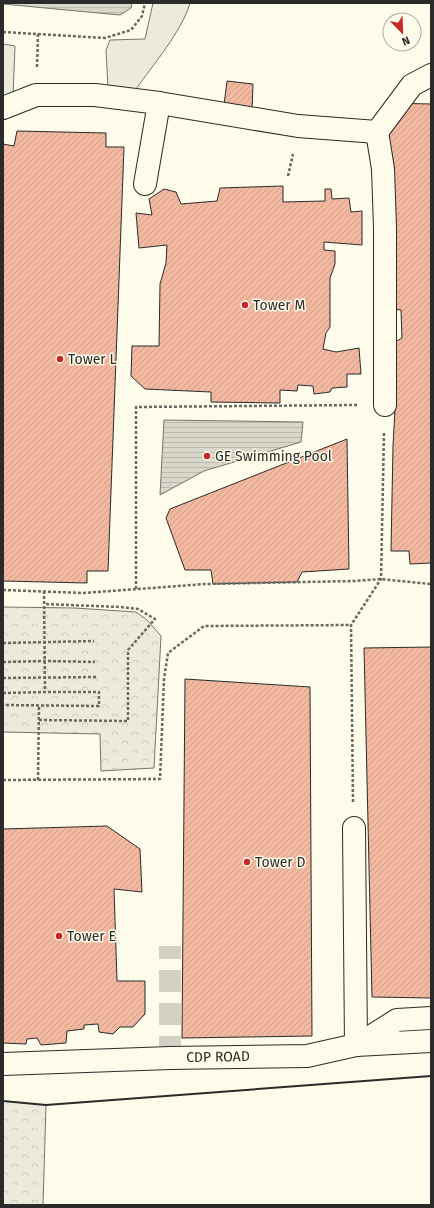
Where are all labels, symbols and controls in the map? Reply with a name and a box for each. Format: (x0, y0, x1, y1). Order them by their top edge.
north arrow (382, 12, 422, 52)
text: N (400, 33, 412, 48)
place label: Tower M (253, 297, 305, 314)
marker: Tower M (240, 300, 250, 310)
place label: Tower L (68, 351, 116, 368)
marker: Tower L (55, 354, 65, 364)
place label: GE Swimming Pool (215, 448, 332, 465)
marker: GE Swimming Pool (202, 451, 212, 461)
place label: Tower D (255, 854, 305, 871)
marker: Tower D (242, 857, 252, 867)
place label: Tower E (67, 928, 116, 945)
marker: Tower E (54, 931, 64, 941)
street label: CDP ROAD (186, 1048, 250, 1066)

